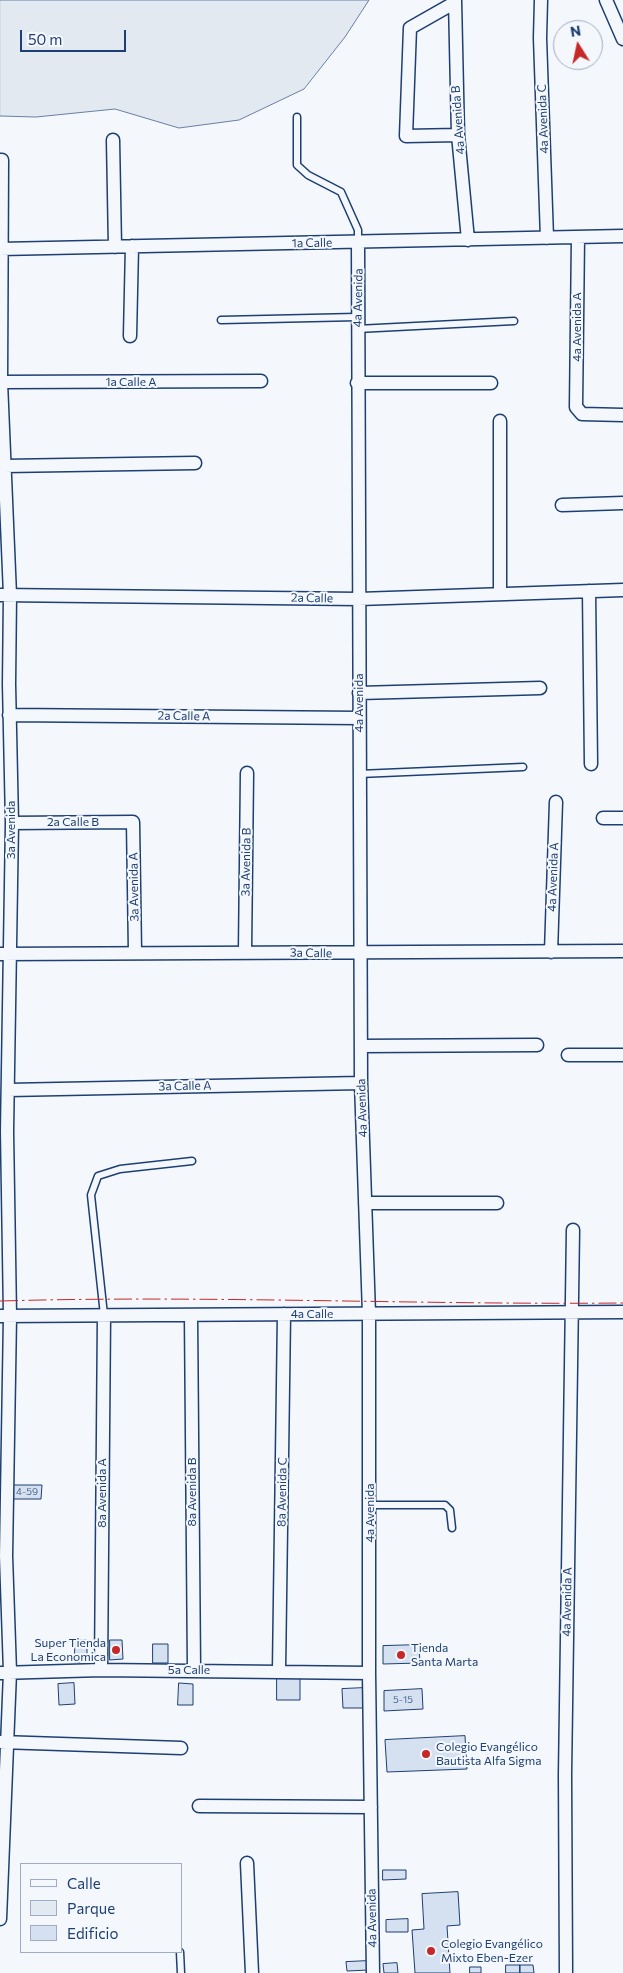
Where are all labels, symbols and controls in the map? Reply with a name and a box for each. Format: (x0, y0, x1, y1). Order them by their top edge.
scale bar (22, 20, 129, 52)
north arrow (553, 20, 603, 70)
text: N (569, 21, 582, 40)
text: 50 m (28, 30, 62, 48)
street label: 4a Avenida C (535, 84, 551, 154)
street label: 4a Avenida B (448, 85, 468, 155)
street label: 1a Calle (292, 235, 332, 251)
street label: 4a Avenida (350, 268, 366, 328)
street label: 4a Avenida A (570, 292, 584, 362)
street label: 1a Calle A (105, 375, 157, 389)
street label: 2a Calle (291, 590, 333, 606)
street label: 4a Avenida (352, 673, 366, 733)
street label: 2a Calle A (158, 708, 210, 724)
street label: 3a Avenida (4, 801, 18, 859)
street label: 2a Calle B (47, 815, 99, 829)
street label: 3a Avenida B (238, 828, 254, 896)
street label: 4a Avenida A (545, 842, 561, 912)
street label: 3a Avenida A (126, 852, 142, 922)
street label: 3a Calle (290, 945, 332, 961)
street label: 3a Calle A (158, 1078, 212, 1094)
street label: 4a Avenida (354, 1078, 370, 1138)
street label: 4a Calle (291, 1307, 333, 1321)
street label: 8a Avenida B (185, 1457, 199, 1527)
street label: 8a Avenida C (274, 1457, 290, 1527)
street label: 8a Avenida A (95, 1458, 109, 1528)
street label: 4a Avenida (363, 1483, 377, 1543)
house number: 4-59 (16, 1486, 38, 1498)
street label: 4a Avenida A (559, 1567, 575, 1637)
place label: Super Tienda La Economica (31, 1636, 106, 1664)
place label: Tienda Santa Marta (411, 1641, 478, 1669)
marker: Super Tienda La Economica (110, 1644, 122, 1656)
marker: Tienda Santa Marta (395, 1649, 407, 1661)
street label: 5a Calle (168, 1663, 210, 1677)
house number: 5-15 (393, 1694, 413, 1706)
place label: Colegio Evangélico Bautista Alfa Sigma (436, 1740, 542, 1768)
marker: Colegio Evangélico Bautista Alfa Sigma (420, 1748, 432, 1760)
legend (20, 1863, 182, 1953)
text: Calle (67, 1874, 101, 1892)
street label: 4a Avenida (364, 1888, 380, 1948)
text: Parque (67, 1899, 115, 1917)
text: Edificio (67, 1924, 118, 1942)
place label: Colegio Evangélico Mixto Eben-Ezer (441, 1937, 543, 1965)
marker: Colegio Evangélico Mixto Eben-Ezer (425, 1945, 437, 1957)

